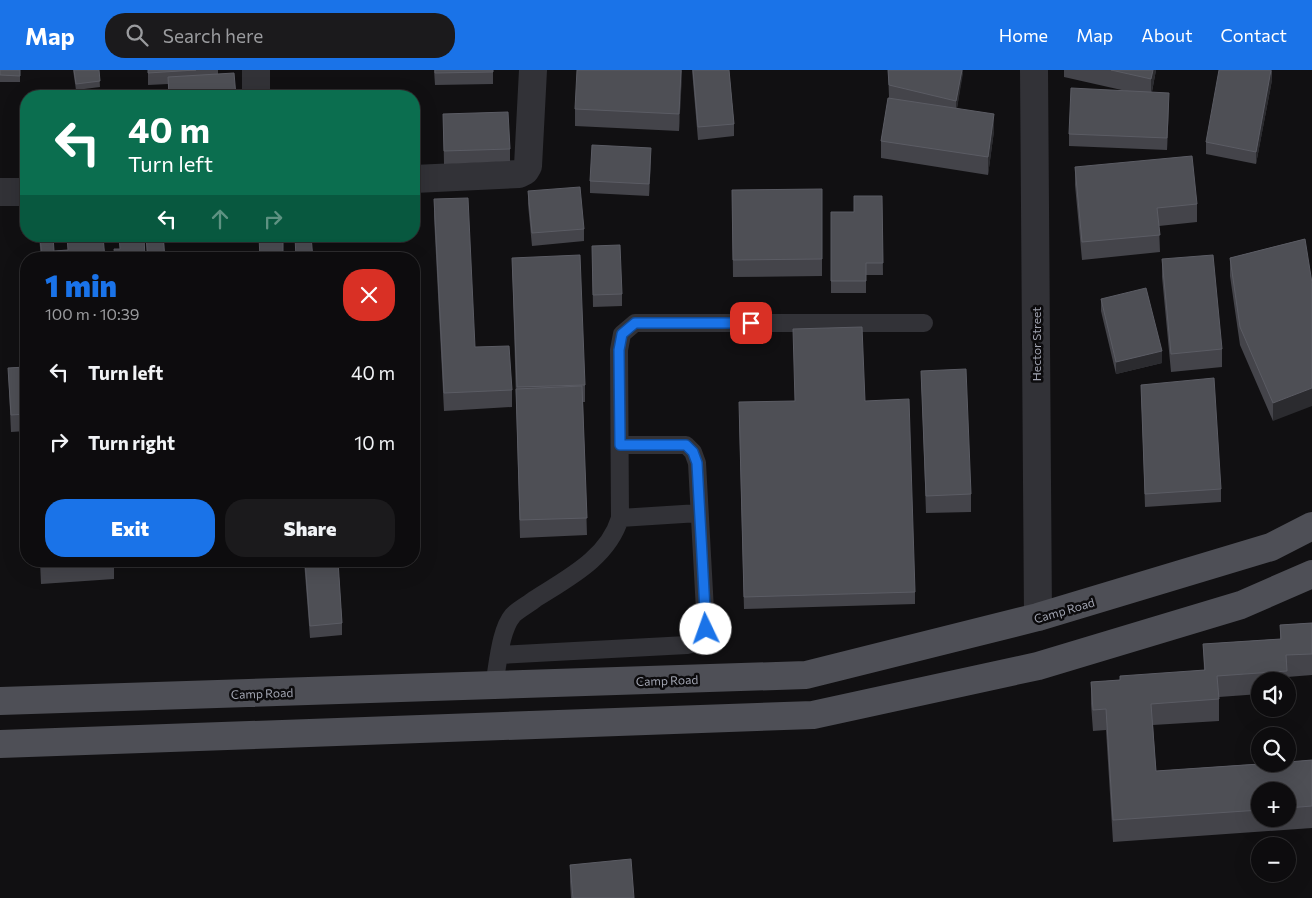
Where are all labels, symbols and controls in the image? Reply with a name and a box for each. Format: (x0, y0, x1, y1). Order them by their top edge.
search box (105, 13, 455, 58)
text: Map (25, 21, 75, 50)
icon: search (123, 21, 151, 49)
text: Search here (163, 24, 263, 47)
text: Home (999, 24, 1048, 46)
text: Map (1076, 24, 1113, 46)
text: About (1141, 24, 1193, 46)
text: Contact (1221, 24, 1287, 46)
text: 40 m (128, 107, 210, 150)
icon: left (45, 110, 110, 175)
text: Turn left (128, 150, 213, 177)
icon: left (153, 205, 181, 233)
icon: ahead (206, 205, 234, 233)
icon: right (259, 205, 287, 233)
text: 1 min (45, 266, 117, 303)
button: close (343, 269, 395, 321)
pin (730, 302, 772, 344)
text: 100 m · 10:39 (45, 304, 140, 323)
street label: Hector Street (1029, 307, 1043, 381)
icon: arrive (737, 309, 765, 337)
icon: left (45, 358, 73, 386)
text: Turn left (88, 361, 163, 384)
text: 40 m (351, 361, 395, 384)
icon: right (45, 428, 73, 456)
text: Turn right (88, 431, 175, 454)
text: 10 m (354, 431, 395, 454)
button: Exit (45, 499, 215, 557)
button: Share (225, 499, 395, 557)
street label: Camp Road (1032, 595, 1096, 625)
position arrow (679, 602, 731, 654)
street label: Camp Road (636, 672, 698, 688)
map controls (1251, 672, 1296, 882)
button: sound (1251, 672, 1296, 717)
street label: Camp Road (231, 685, 293, 701)
button: search (1251, 727, 1296, 772)
button: + (1251, 782, 1296, 827)
button: − (1251, 837, 1296, 882)

